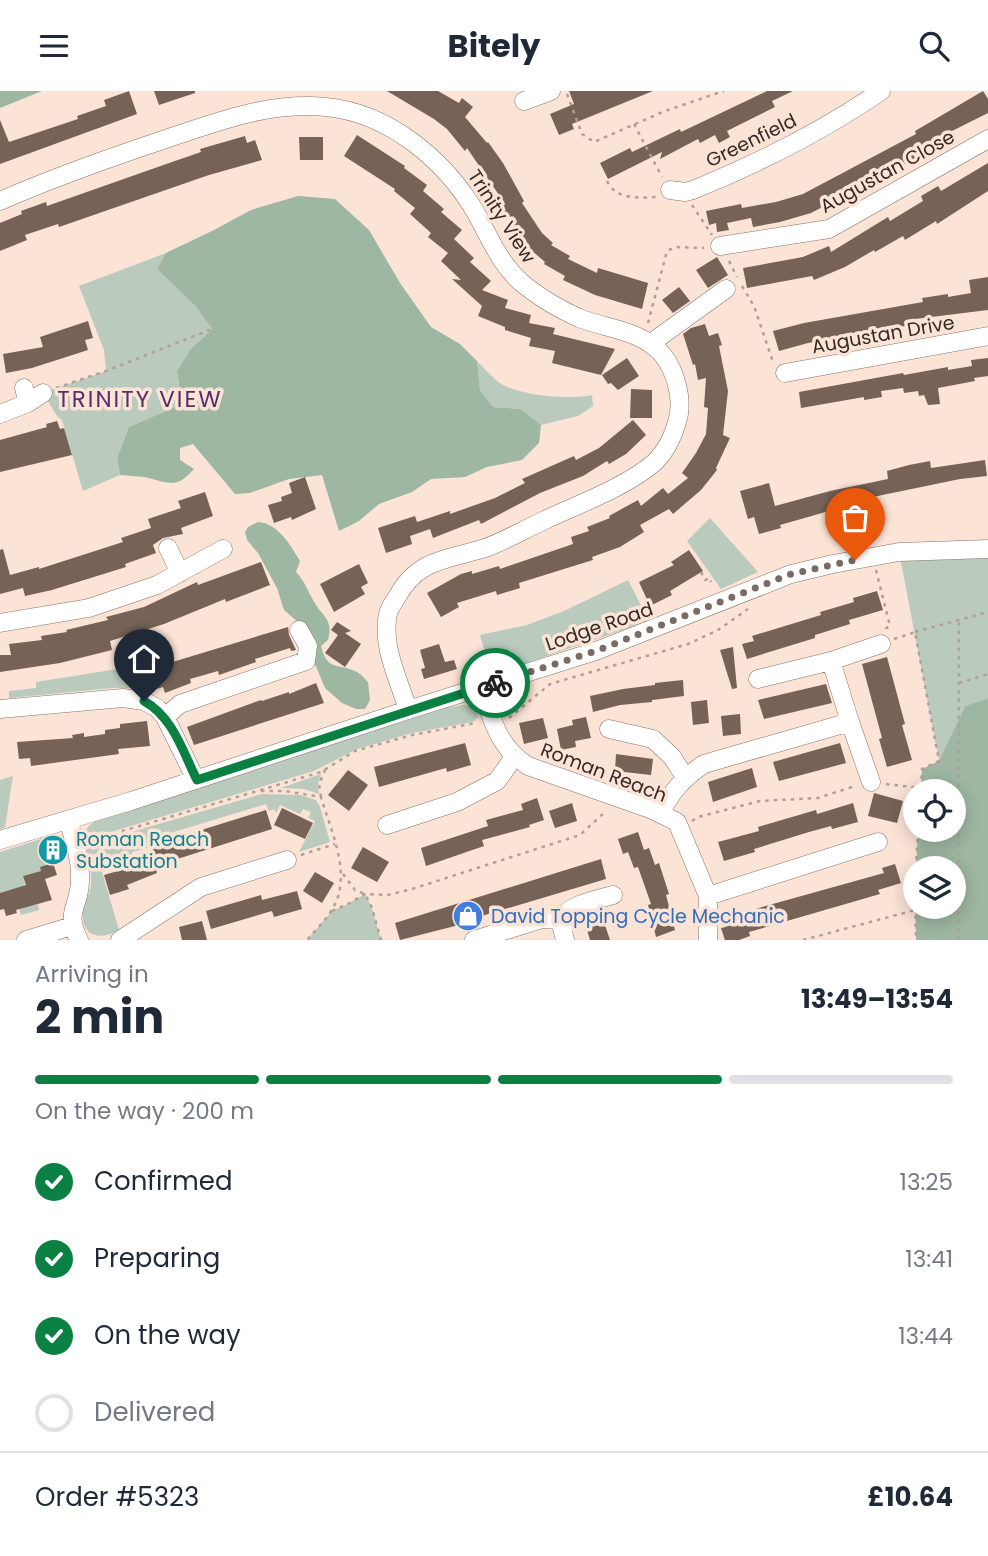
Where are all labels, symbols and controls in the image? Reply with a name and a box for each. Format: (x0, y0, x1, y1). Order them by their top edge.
text: Bitely (448, 23, 540, 68)
icon: menu (35, 27, 73, 65)
icon: search (915, 27, 953, 65)
street label: Greenfield (701, 107, 801, 174)
street label: Augustan Close (815, 123, 959, 220)
street label: Trinity View (461, 164, 542, 269)
street label: Augustan Drive (810, 309, 957, 360)
district label: TRINITY VIEW (57, 383, 223, 415)
pin (825, 488, 885, 560)
icon: bag (836, 499, 874, 537)
street label: Lodge Road (542, 595, 657, 658)
pin (114, 629, 174, 701)
icon: home (125, 640, 163, 678)
courier (460, 648, 530, 718)
icon: bike (476, 664, 514, 702)
street label: Roman Reach (537, 736, 671, 809)
map controls (903, 779, 966, 919)
button: locate (903, 779, 966, 842)
place label: Roman Reach Substation (76, 826, 209, 875)
building icon: Roman Reach Substation (36, 833, 70, 867)
button: layers (903, 856, 966, 919)
shop icon: David Topping Cycle Mechanic (451, 899, 485, 933)
place label: David Topping Cycle Mechanic (491, 903, 785, 930)
text: Arriving in (35, 958, 149, 990)
text: 13:49–13:54 (801, 981, 953, 1017)
text: 2 min (35, 985, 164, 1049)
text: On the way · 200 m (35, 1095, 254, 1127)
icon: check (35, 1163, 73, 1201)
text: Confirmed (94, 1163, 232, 1199)
text: 13:25 (900, 1166, 953, 1198)
icon: check (35, 1240, 73, 1278)
text: Preparing (94, 1240, 220, 1276)
text: 13:41 (905, 1243, 953, 1275)
icon: check (35, 1317, 73, 1355)
text: On the way (94, 1317, 241, 1353)
text: 13:44 (898, 1320, 953, 1352)
text: Delivered (94, 1394, 215, 1430)
text: Order #5323 (35, 1479, 199, 1515)
text: £10.64 (868, 1479, 953, 1515)

